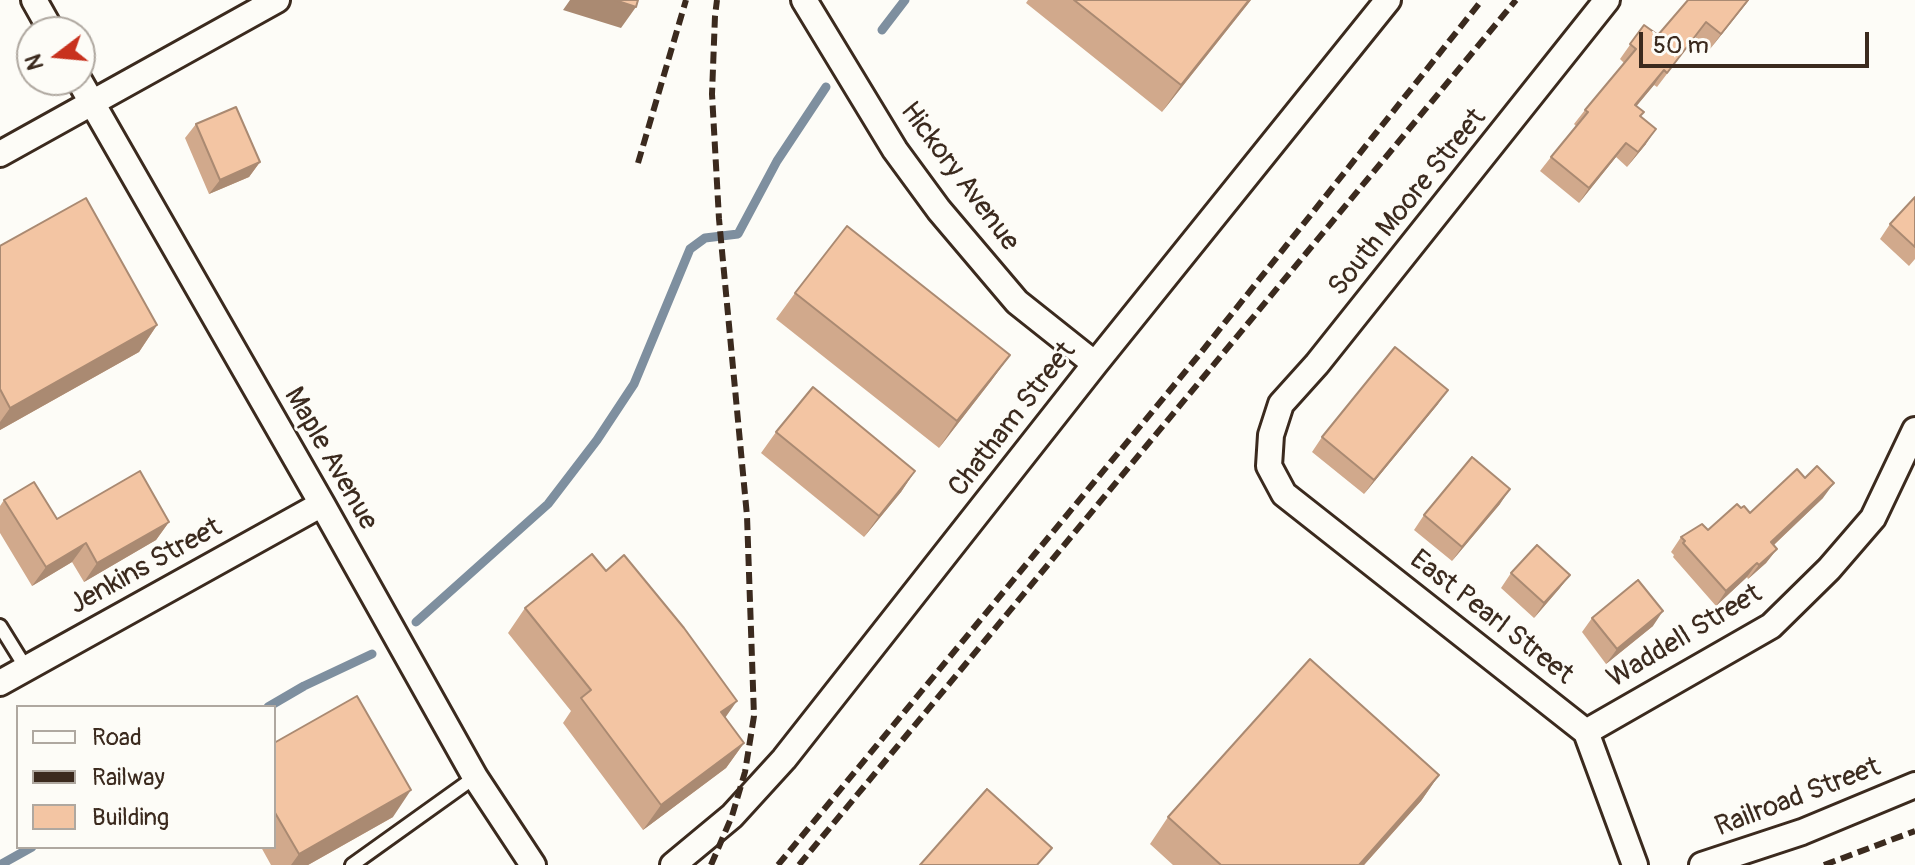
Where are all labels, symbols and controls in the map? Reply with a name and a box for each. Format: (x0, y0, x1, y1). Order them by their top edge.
north arrow (16, 16, 96, 96)
scale bar (1643, 16, 1873, 66)
text: 50 m (1653, 31, 1709, 60)
text: N (19, 51, 50, 73)
street label: Hickory Avenue (892, 96, 1026, 258)
street label: South Moore Street (1322, 103, 1494, 303)
street label: Chatham Street (942, 336, 1084, 504)
street label: Maple Avenue (276, 382, 384, 536)
street label: Jenkins Street (64, 511, 228, 623)
street label: East Pearl Street (1402, 544, 1580, 692)
street label: Waddell Street (1602, 578, 1768, 696)
legend (16, 705, 276, 849)
text: Road (92, 723, 142, 752)
street label: Railroad Street (1711, 751, 1885, 845)
text: Railway (92, 763, 165, 792)
text: Building (92, 803, 169, 832)

